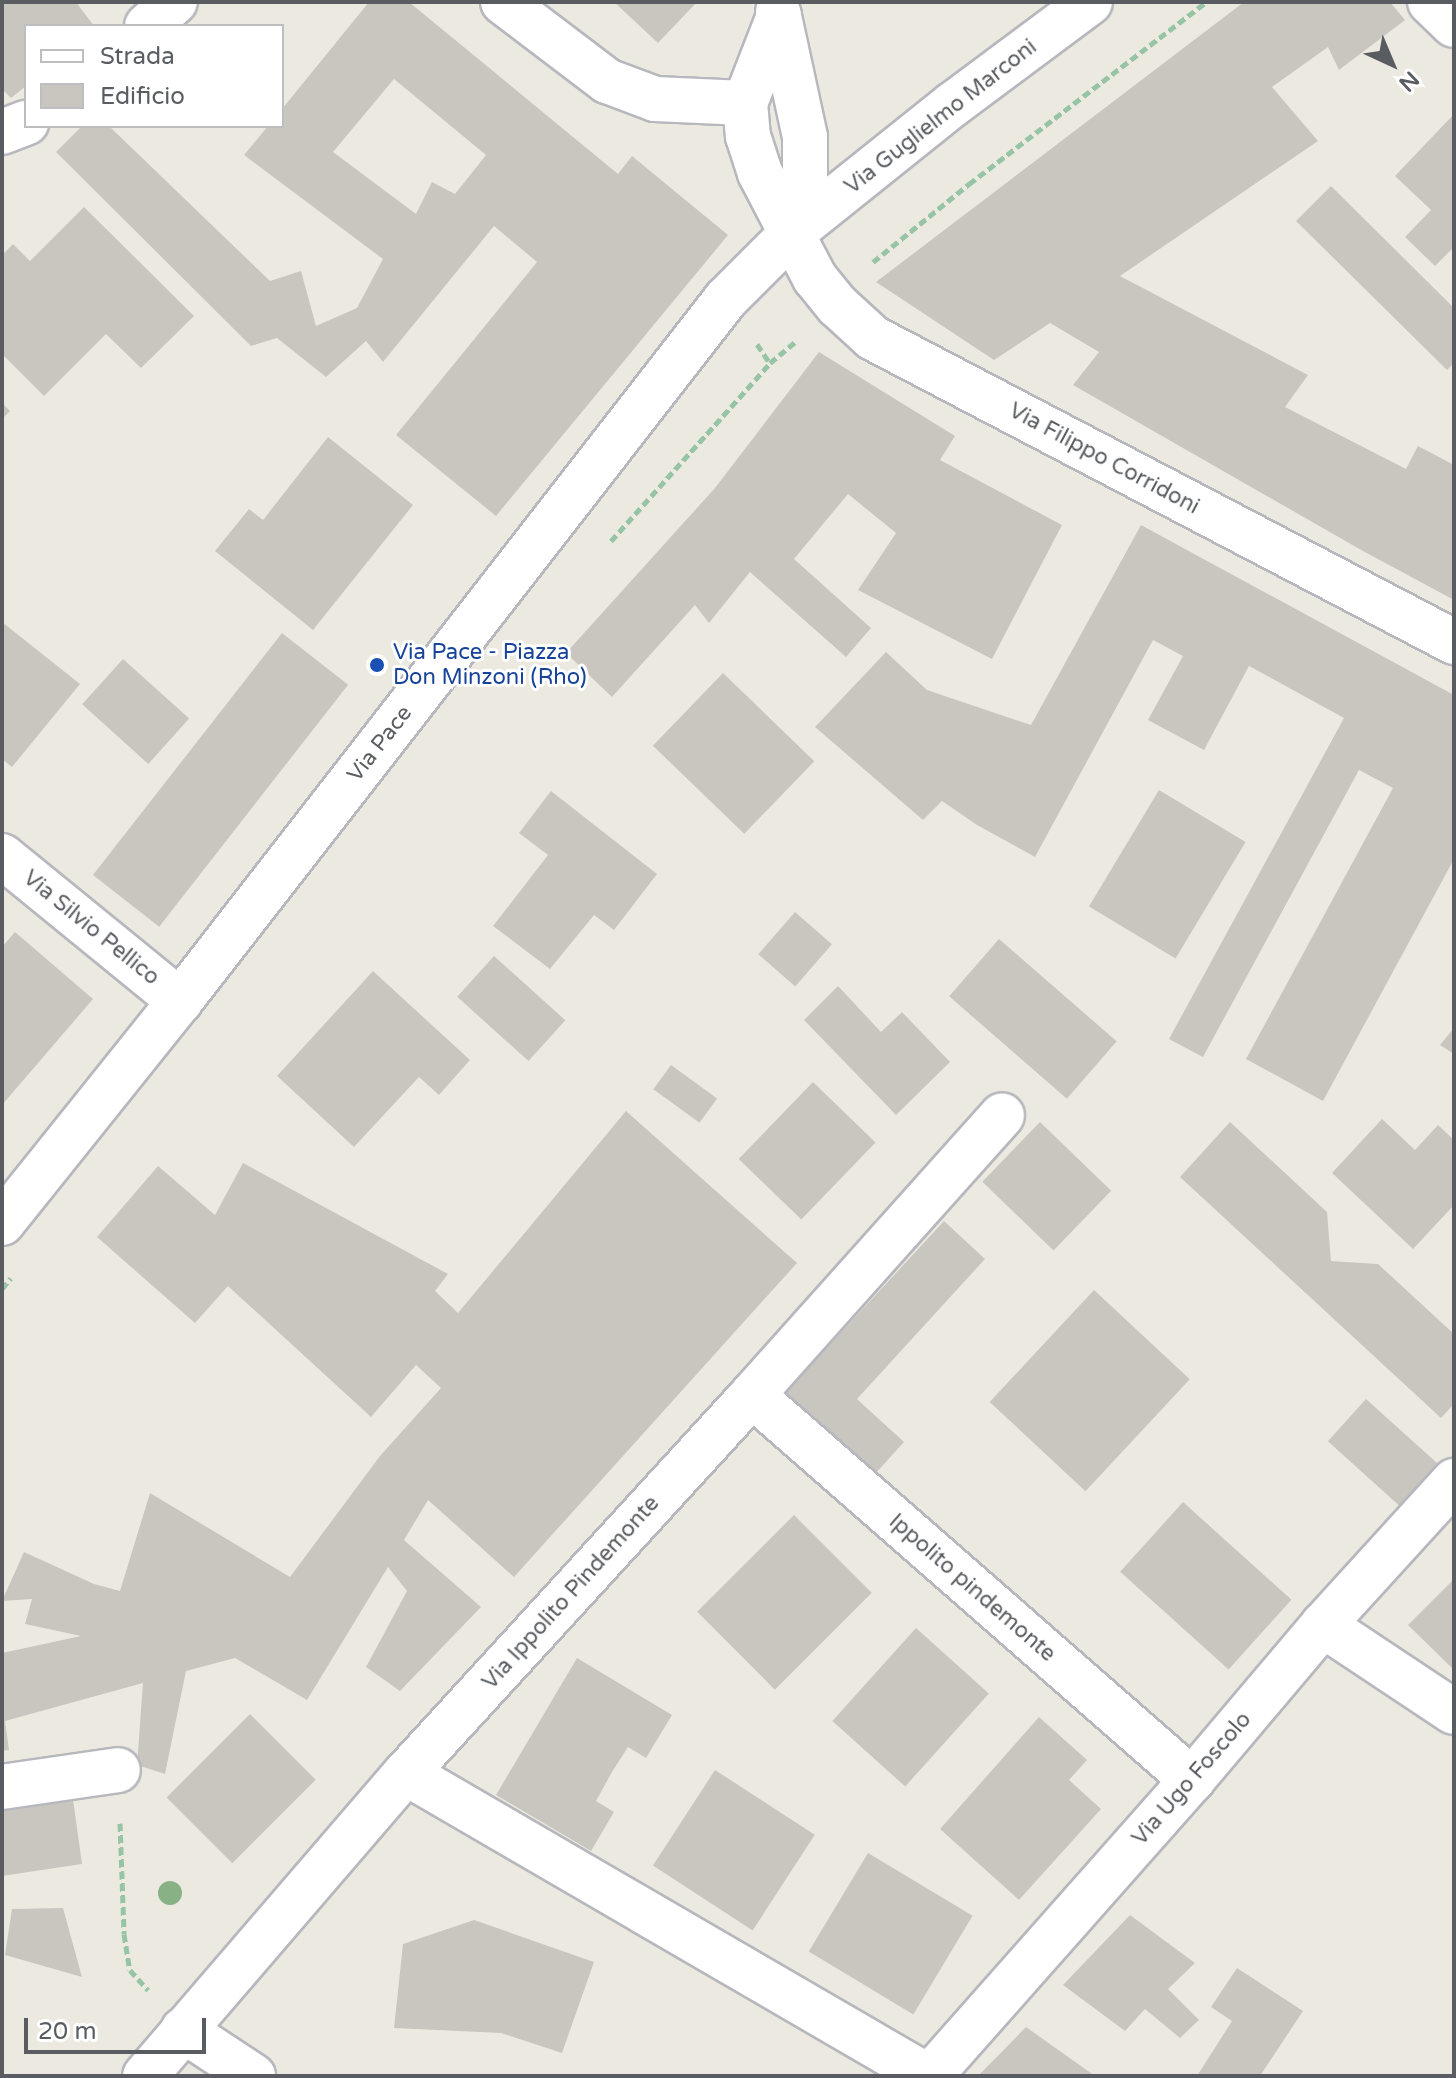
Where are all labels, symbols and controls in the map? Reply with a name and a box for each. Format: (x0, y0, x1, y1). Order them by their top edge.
legend (24, 24, 284, 128)
north arrow (1352, 24, 1432, 104)
street label: Via Guglielmo Marconi (840, 34, 1042, 200)
text: Strada (100, 42, 175, 71)
text: N (1393, 66, 1424, 97)
text: Edificio (100, 82, 185, 111)
street label: Via Filippo Corridoni (1004, 398, 1204, 520)
place label: Via Pace - Piazza Don Minzoni (Rho) (393, 639, 587, 690)
marker: Via Pace - Piazza Don Minzoni (Rho) (368, 656, 386, 674)
street label: Via Pace (342, 701, 418, 787)
street label: Via Silvio Pellico (18, 865, 164, 991)
street label: Via Ippolito Pindemonte (477, 1491, 665, 1695)
street label: Ippolito pindemonte (883, 1508, 1061, 1668)
street label: Via Ugo Foscolo (1127, 1707, 1257, 1851)
scale bar (28, 2002, 210, 2052)
text: 20 m (38, 2017, 96, 2046)

